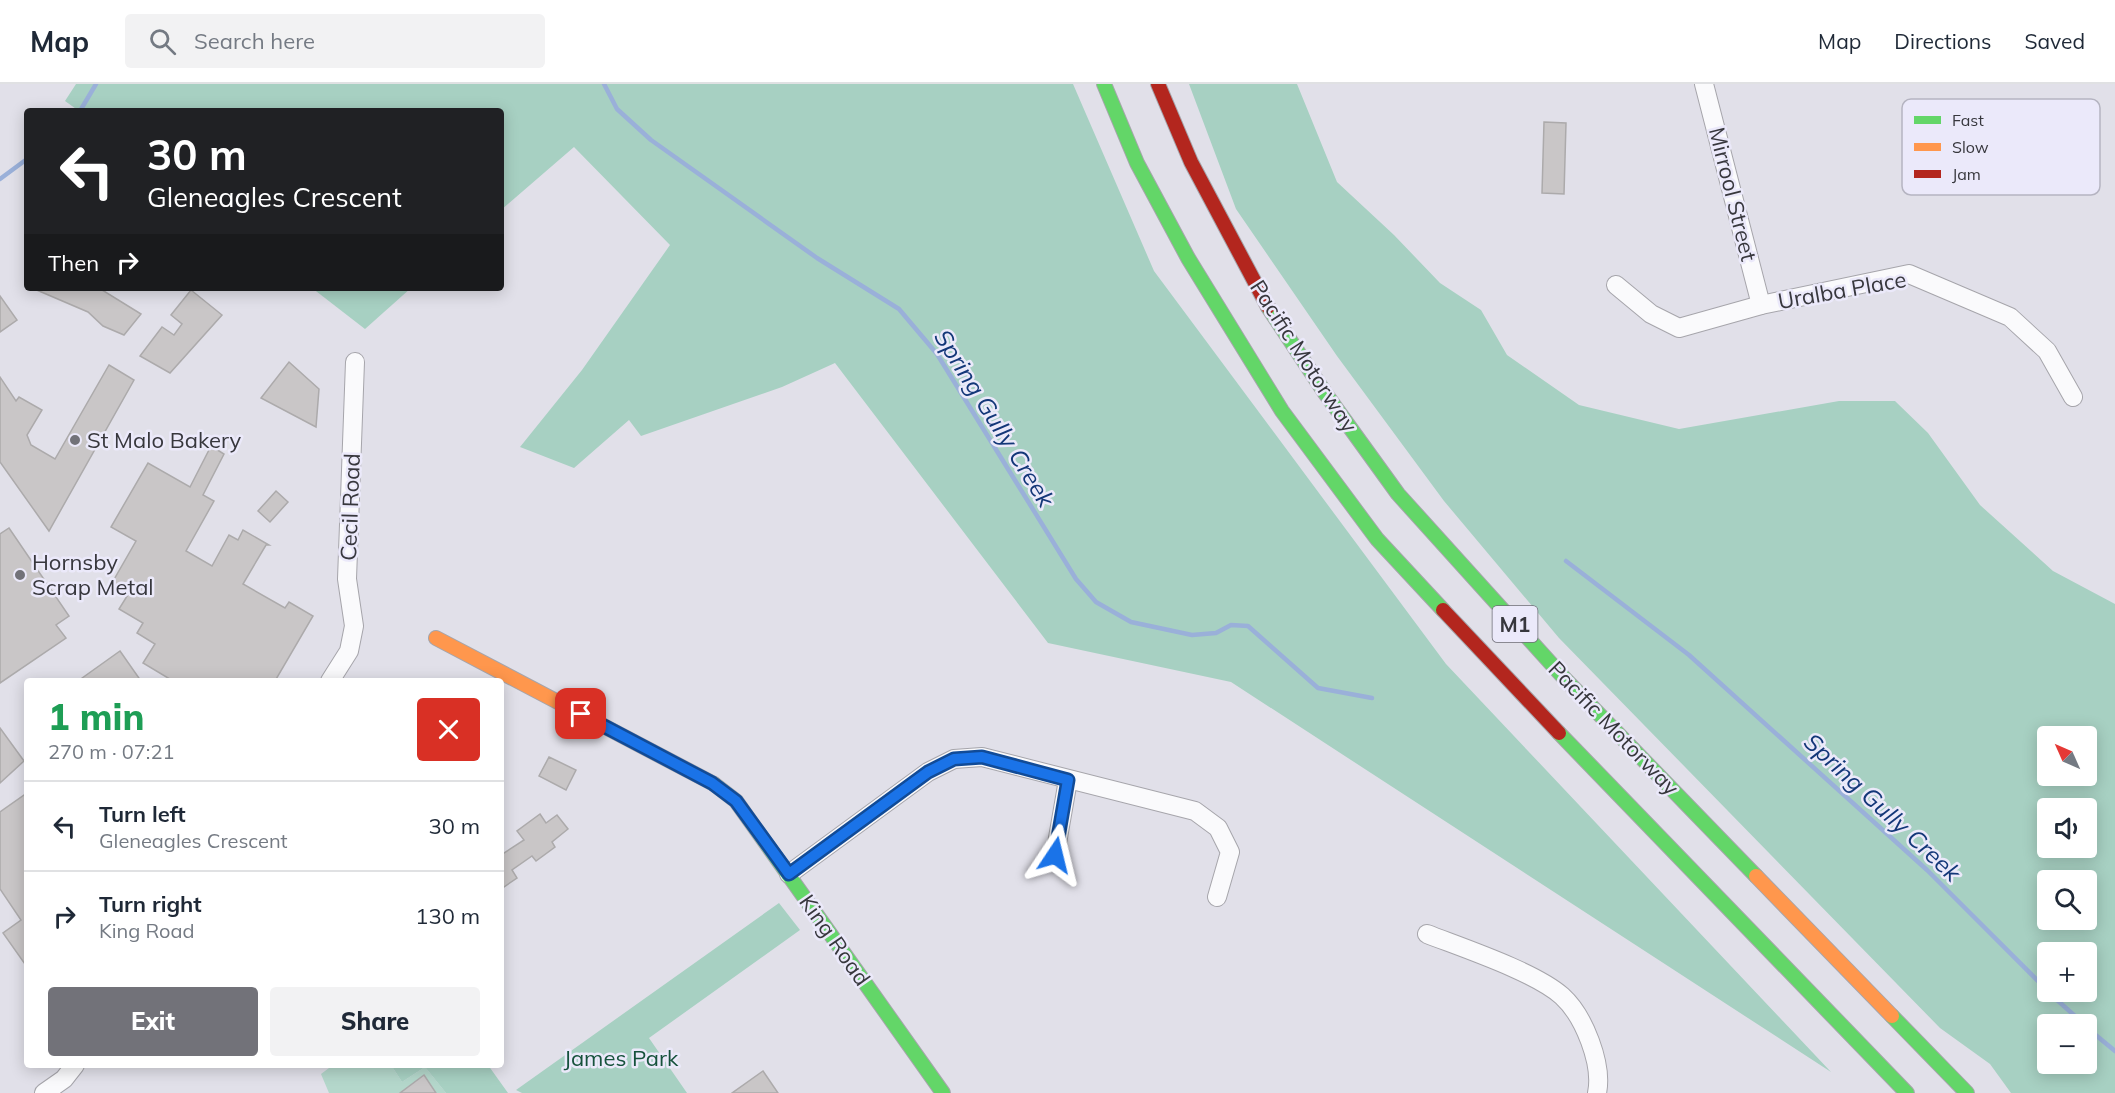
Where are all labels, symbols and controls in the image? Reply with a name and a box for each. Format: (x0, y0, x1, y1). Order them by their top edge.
search box (125, 14, 545, 68)
text: Map (30, 24, 89, 59)
icon: search (146, 25, 179, 58)
text: Search here (194, 27, 315, 55)
text: Map (1818, 28, 1861, 54)
text: Directions (1894, 28, 1991, 54)
text: Saved (2024, 28, 2085, 54)
legend (1902, 99, 2100, 195)
text: Fast (1952, 110, 1984, 130)
street label: Mirrool Street (1703, 124, 1763, 264)
text: 30 m (147, 128, 247, 181)
icon: left (48, 132, 126, 210)
text: Slow (1952, 137, 1989, 157)
text: Jam (1952, 164, 1981, 184)
text: Gleneagles Crescent (147, 180, 402, 214)
icon: right (111, 246, 144, 279)
text: Then (48, 249, 99, 277)
street label: Uralba Place (1776, 265, 1908, 315)
street label: Pacific Motorway (1244, 274, 1364, 438)
water label: Spring Gully Creek (928, 324, 1062, 513)
place label: St Malo Bakery (87, 426, 242, 454)
marker: St Malo Bakery (68, 433, 82, 447)
street label: Cecil Road (334, 453, 366, 561)
place label: Hornsby Scrap Metal (32, 548, 154, 601)
marker: Hornsby Scrap Metal (13, 568, 27, 582)
road number: M1 (1492, 606, 1538, 642)
street label: Pacific Motorway (1543, 655, 1685, 801)
pin (555, 688, 606, 739)
text: 1 min (48, 694, 144, 739)
icon: arrive (564, 697, 597, 730)
button: close (417, 698, 480, 761)
north arrow (2037, 726, 2097, 786)
map controls (2037, 726, 2097, 1074)
water label: Spring Gully Creek (1798, 727, 1968, 888)
text: 270 m · 07:21 (48, 739, 174, 764)
button: sound (2037, 798, 2097, 858)
text: Turn left (99, 800, 186, 828)
icon: left (48, 810, 81, 843)
text: 30 m (429, 812, 480, 840)
position arrow (1023, 823, 1087, 887)
text: Gleneagles Crescent (99, 828, 288, 853)
button: search (2037, 870, 2097, 930)
street label: King Road (793, 889, 877, 991)
text: Turn right (99, 890, 202, 918)
icon: right (48, 900, 81, 933)
text: 130 m (415, 902, 480, 930)
text: King Road (99, 918, 194, 943)
button: + (2037, 942, 2097, 1002)
button: Exit (48, 987, 258, 1056)
button: Share (270, 987, 480, 1056)
button: − (2037, 1014, 2097, 1074)
park label: James Park (564, 1044, 679, 1072)

